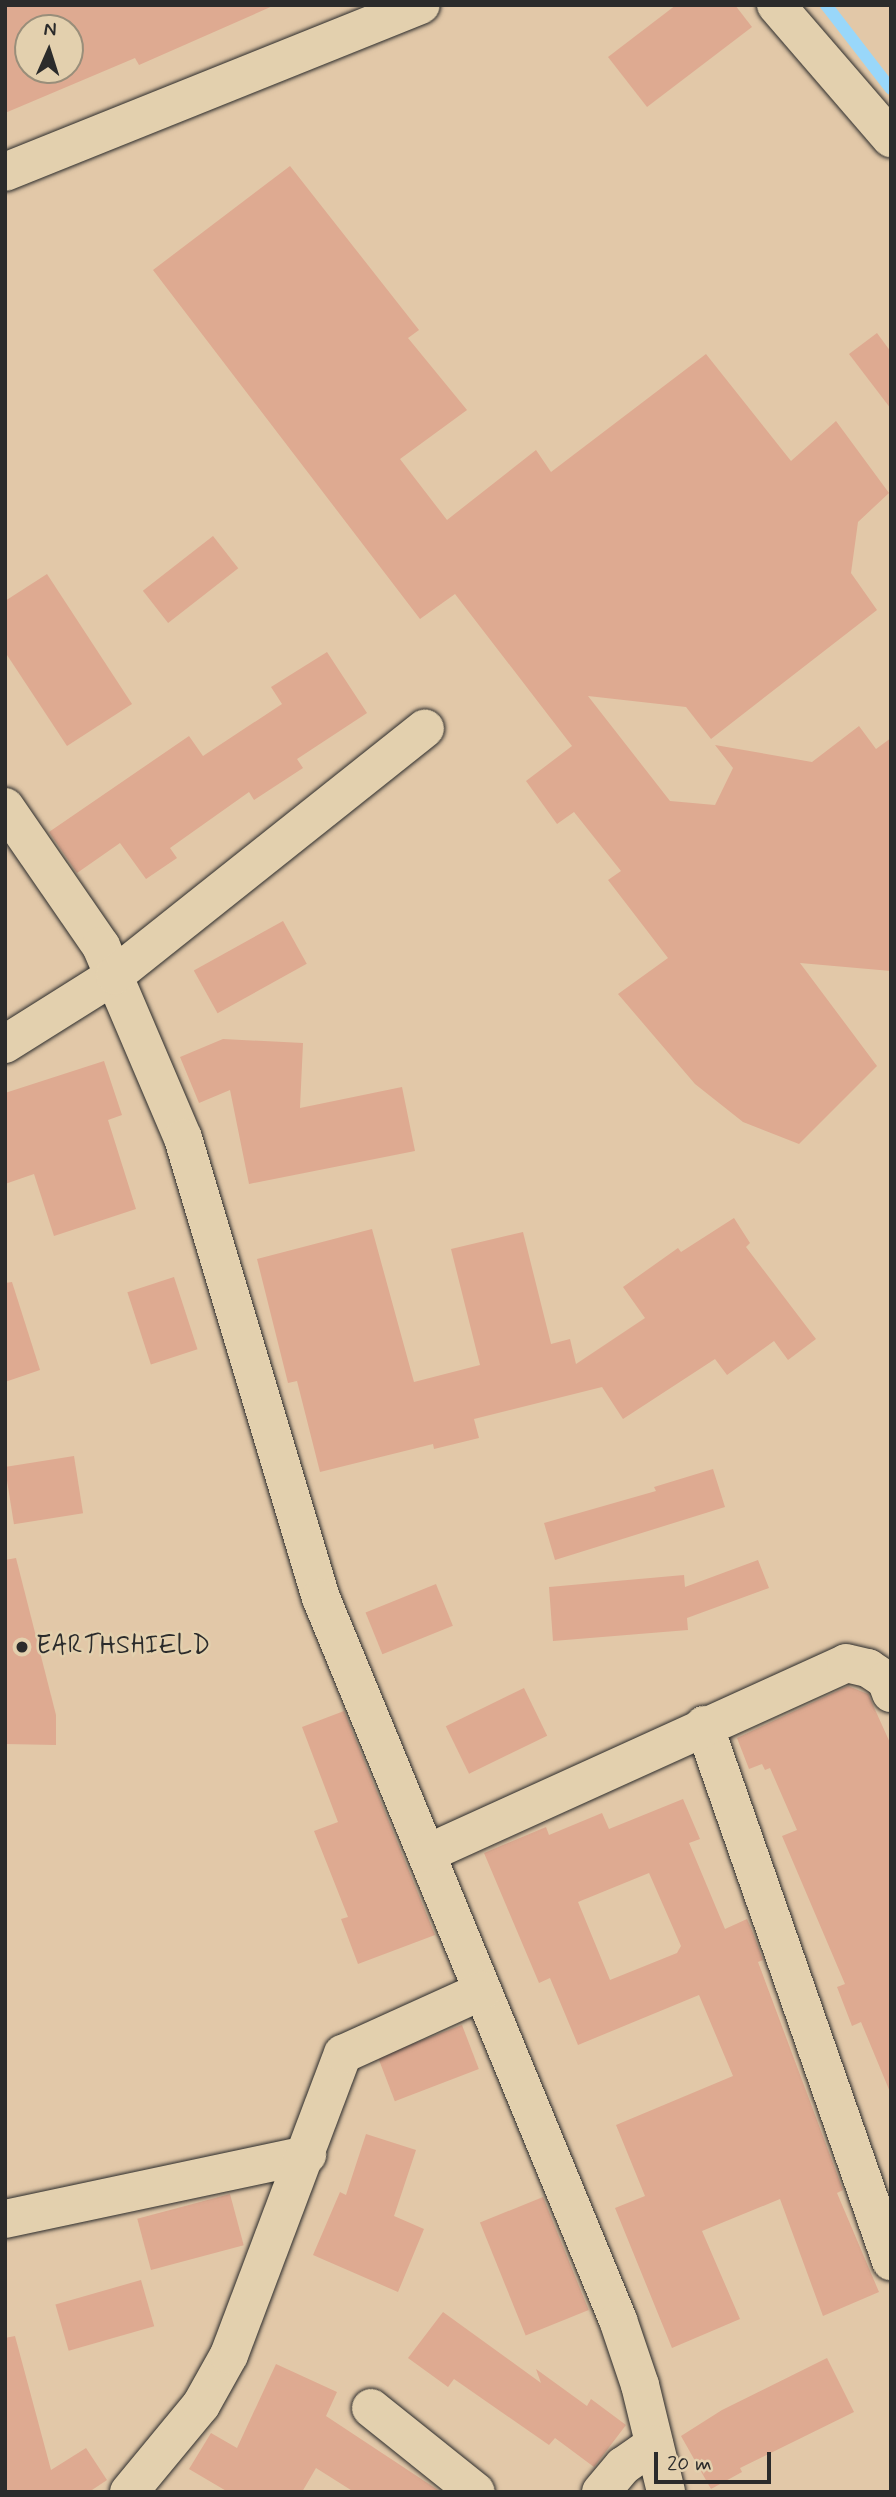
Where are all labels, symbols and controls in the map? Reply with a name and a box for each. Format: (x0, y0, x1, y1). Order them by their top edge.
north arrow (14, 14, 84, 84)
text: N (43, 17, 57, 42)
place label: EARTHSHIELD (36, 1631, 210, 1663)
marker: EARTHSHIELD (14, 1639, 30, 1655)
scale bar (658, 2438, 775, 2482)
text: 20 m (667, 2450, 712, 2478)

